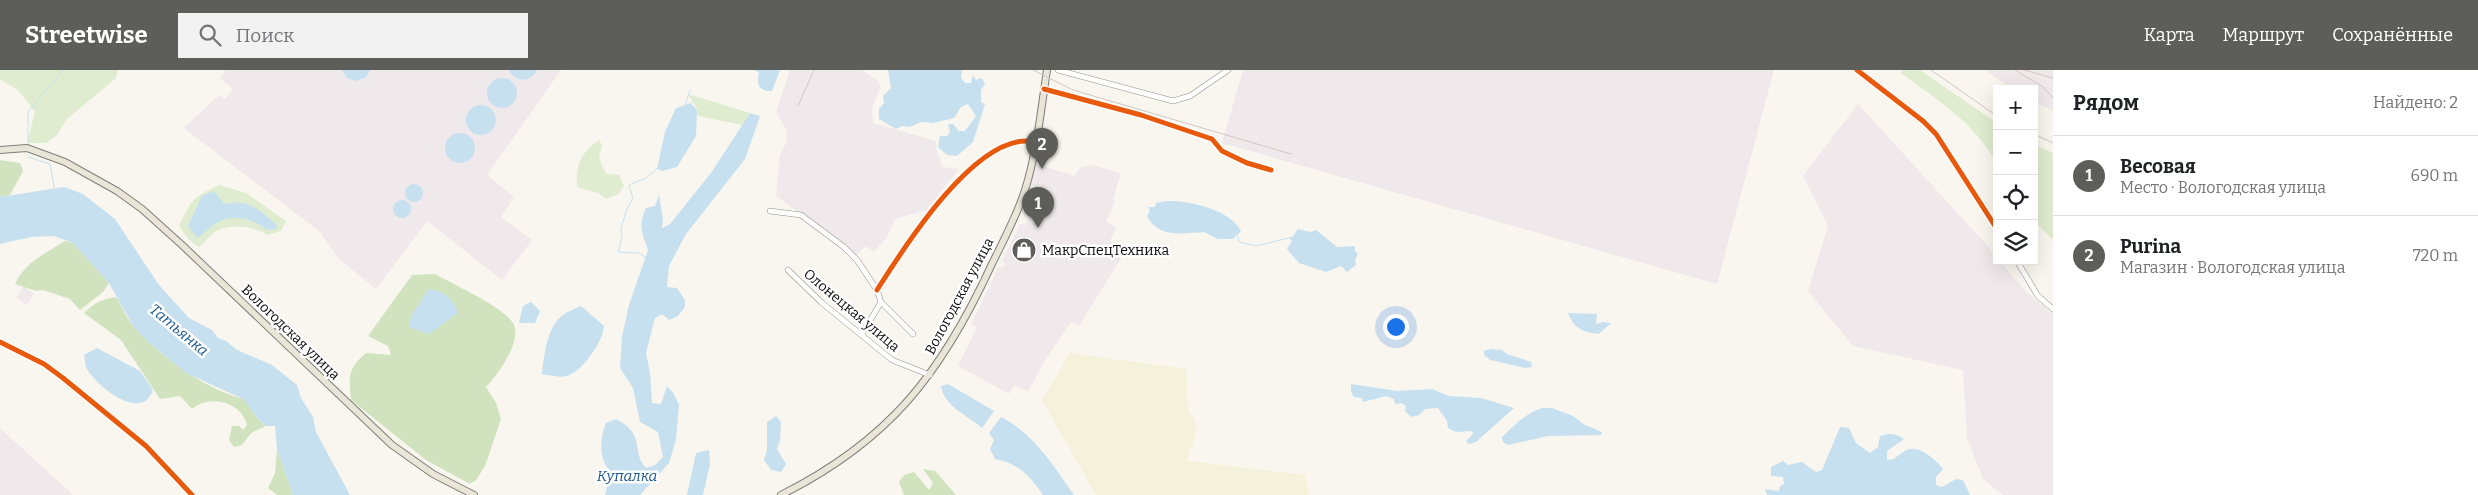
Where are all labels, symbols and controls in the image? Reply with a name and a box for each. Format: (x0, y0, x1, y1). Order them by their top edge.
search box (178, 13, 528, 58)
text: Streetwise (25, 21, 148, 49)
icon: search (196, 21, 224, 49)
text: Поиск (236, 24, 294, 47)
text: Карта (2144, 24, 2195, 46)
text: Маршрут (2223, 24, 2304, 46)
text: Сохранённые (2332, 24, 2453, 46)
map controls (1993, 85, 2038, 265)
button: + (1993, 85, 2038, 130)
text: Рядом (2073, 90, 2139, 116)
text: Найдено: 2 (2373, 93, 2458, 112)
pin: 2 (1026, 128, 1058, 169)
button: − (1993, 130, 2038, 175)
text: Весовая (2120, 155, 2196, 178)
text: 1 (2086, 166, 2092, 185)
text: 690 m (2411, 166, 2458, 185)
button: locate (1993, 175, 2038, 220)
text: Место · Вологодская улица (2120, 178, 2326, 197)
pin: 1 (1022, 187, 1054, 228)
button: layers (1993, 220, 2038, 265)
street label: Вологодская улица (921, 235, 998, 358)
text: Purina (2120, 235, 2181, 258)
shop icon: МакрСпецТехника (1011, 237, 1037, 263)
place label: МакрСпецТехника (1042, 242, 1169, 259)
text: 2 (2084, 246, 2094, 265)
text: 720 m (2413, 246, 2458, 265)
text: Магазин · Вологодская улица (2120, 258, 2345, 277)
street label: Олонецкая улица (800, 265, 903, 356)
street label: Вологодская улица (238, 281, 343, 384)
water label: Татьянка (146, 300, 212, 360)
your location (1383, 314, 1409, 340)
water label: Купалка (597, 467, 657, 485)

